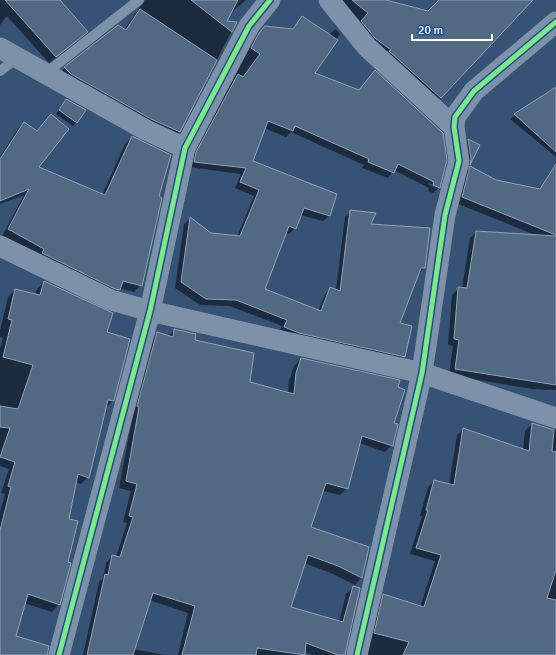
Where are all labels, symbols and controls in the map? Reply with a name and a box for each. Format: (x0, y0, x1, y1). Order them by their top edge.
scale bar (412, 16, 492, 42)
text: 20 m (418, 23, 443, 38)

